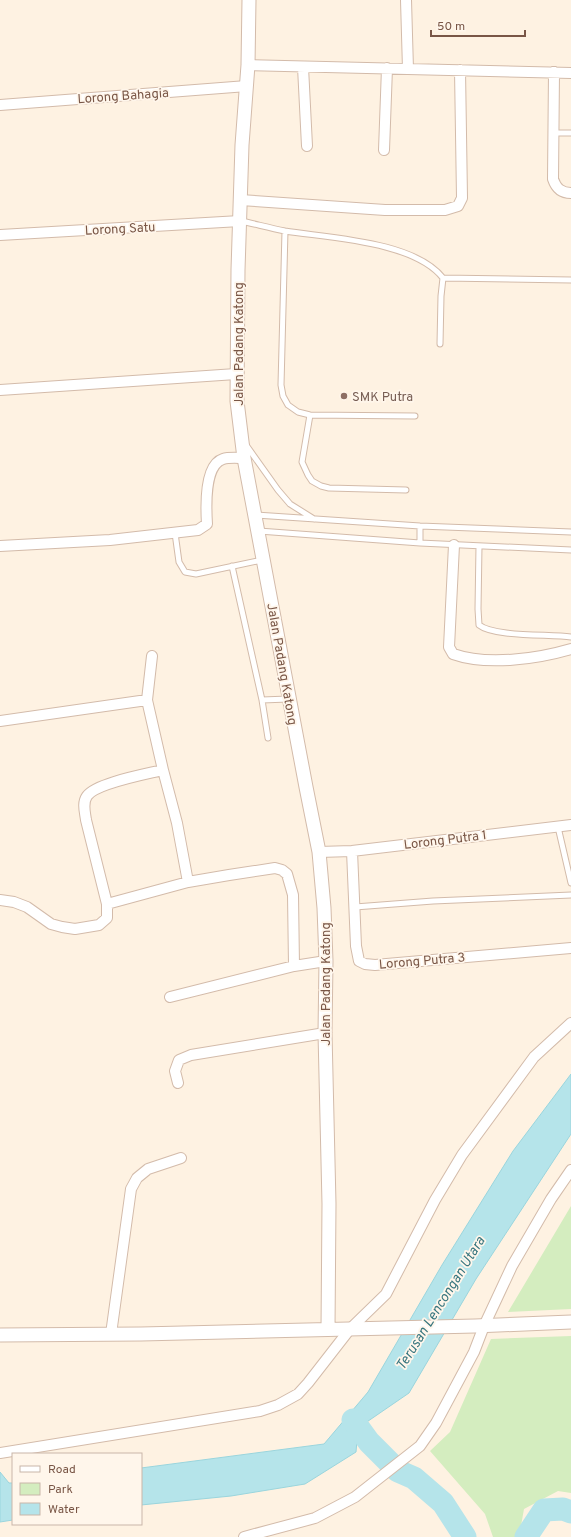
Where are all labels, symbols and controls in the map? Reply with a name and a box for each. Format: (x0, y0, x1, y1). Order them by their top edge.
scale bar (431, 12, 525, 38)
text: 50 m (437, 19, 465, 35)
street label: Lorong Bahagia (77, 86, 169, 108)
street label: Lorong Satu (84, 220, 156, 240)
street label: Jalan Padang Katong (232, 282, 248, 406)
place label: SMK Putra (352, 390, 413, 406)
marker: SMK Putra (339, 391, 349, 401)
street label: Jalan Padang Katong (262, 602, 300, 727)
street label: Lorong Putra 1 (403, 828, 488, 854)
street label: Jalan Padang Katong (319, 922, 335, 1046)
street label: Lorong Putra 3 (378, 950, 466, 974)
water label: Terusan Lencongan Utara (393, 1233, 490, 1374)
legend (12, 1453, 142, 1525)
text: Road (48, 1462, 76, 1478)
text: Park (48, 1482, 73, 1498)
text: Water (48, 1502, 80, 1518)

